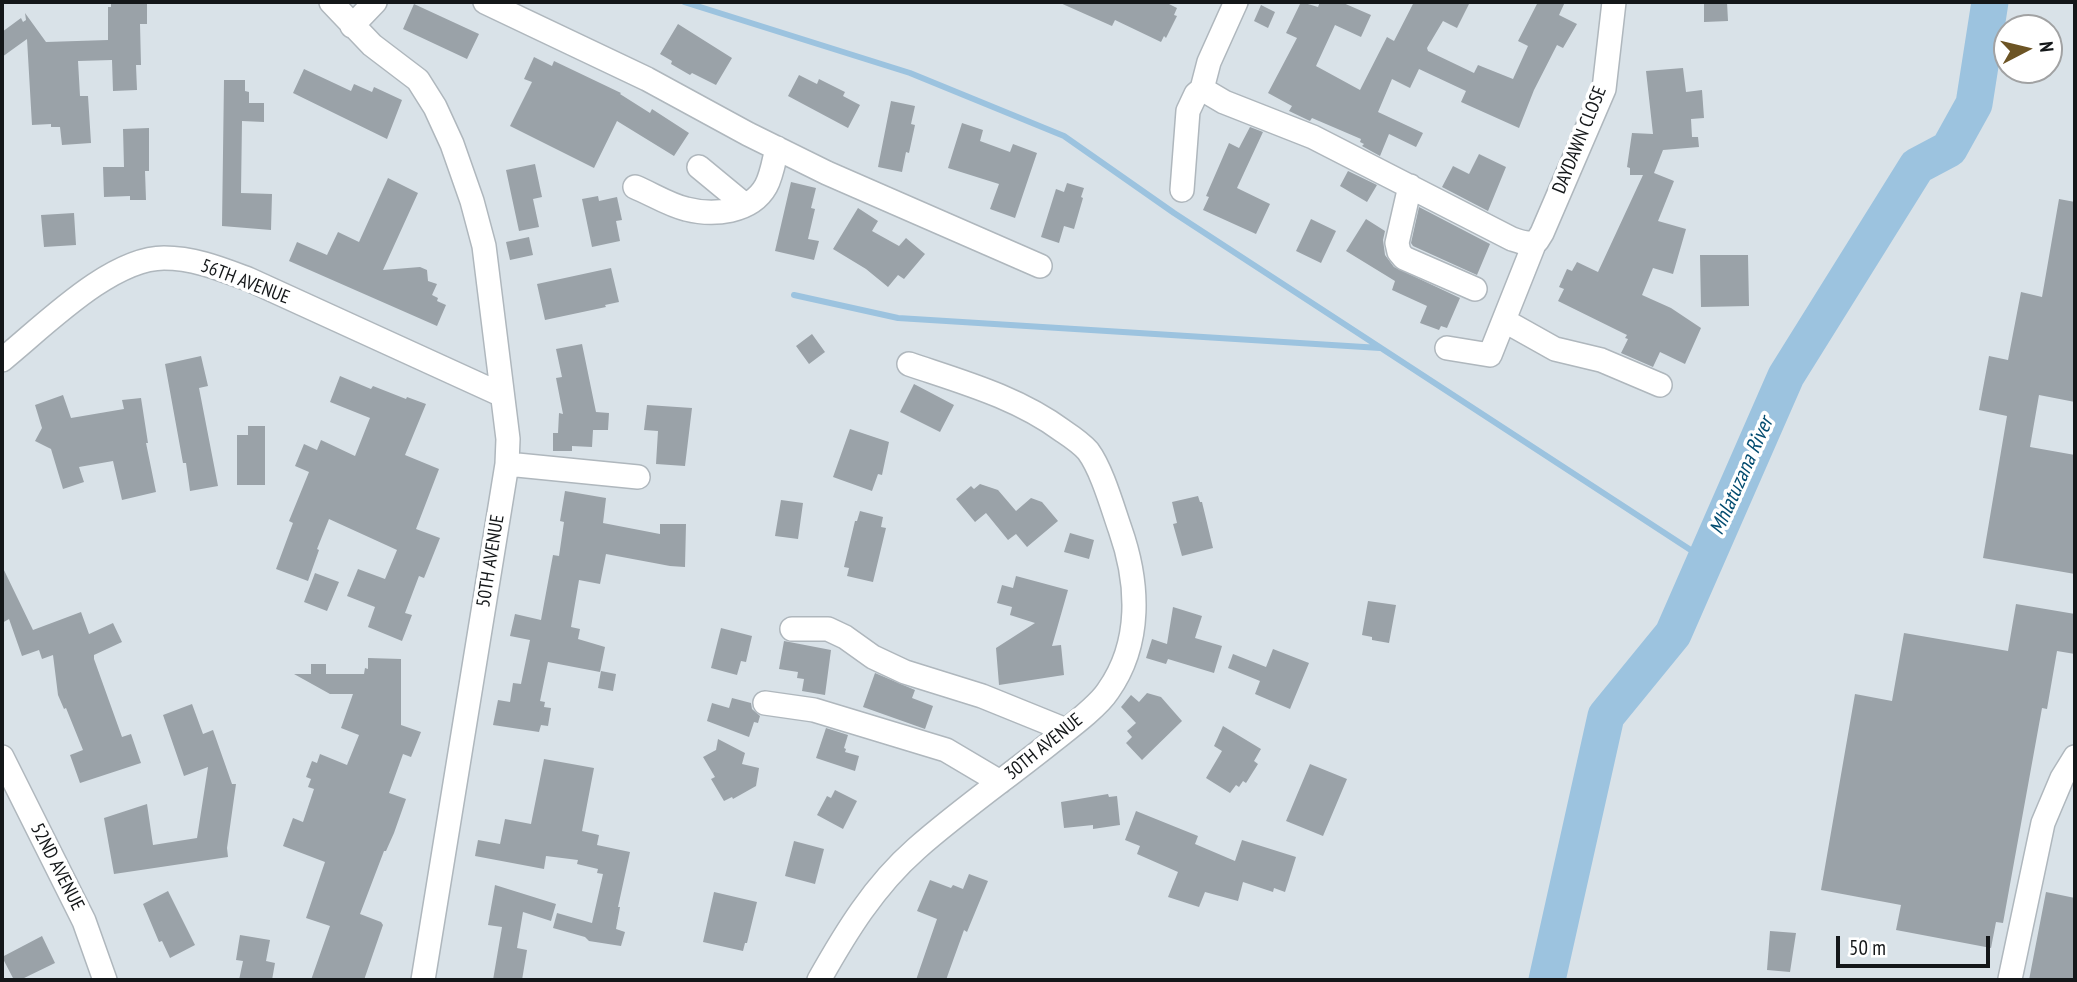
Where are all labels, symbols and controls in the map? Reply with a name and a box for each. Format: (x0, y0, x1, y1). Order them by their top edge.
north arrow (1993, 14, 2063, 84)
text: N (2034, 40, 2059, 53)
street label: DAYDAWN CLOSE (1548, 83, 1612, 197)
street label: 56TH AVENUE (197, 255, 293, 309)
water label: Mhlatuzana River (1705, 413, 1779, 539)
street label: 50TH AVENUE (472, 513, 510, 609)
street label: 30TH AVENUE (1001, 709, 1087, 785)
street label: 52ND AVENUE (25, 820, 89, 914)
scale bar (1839, 922, 1993, 966)
text: 50 m (1849, 934, 1886, 961)

